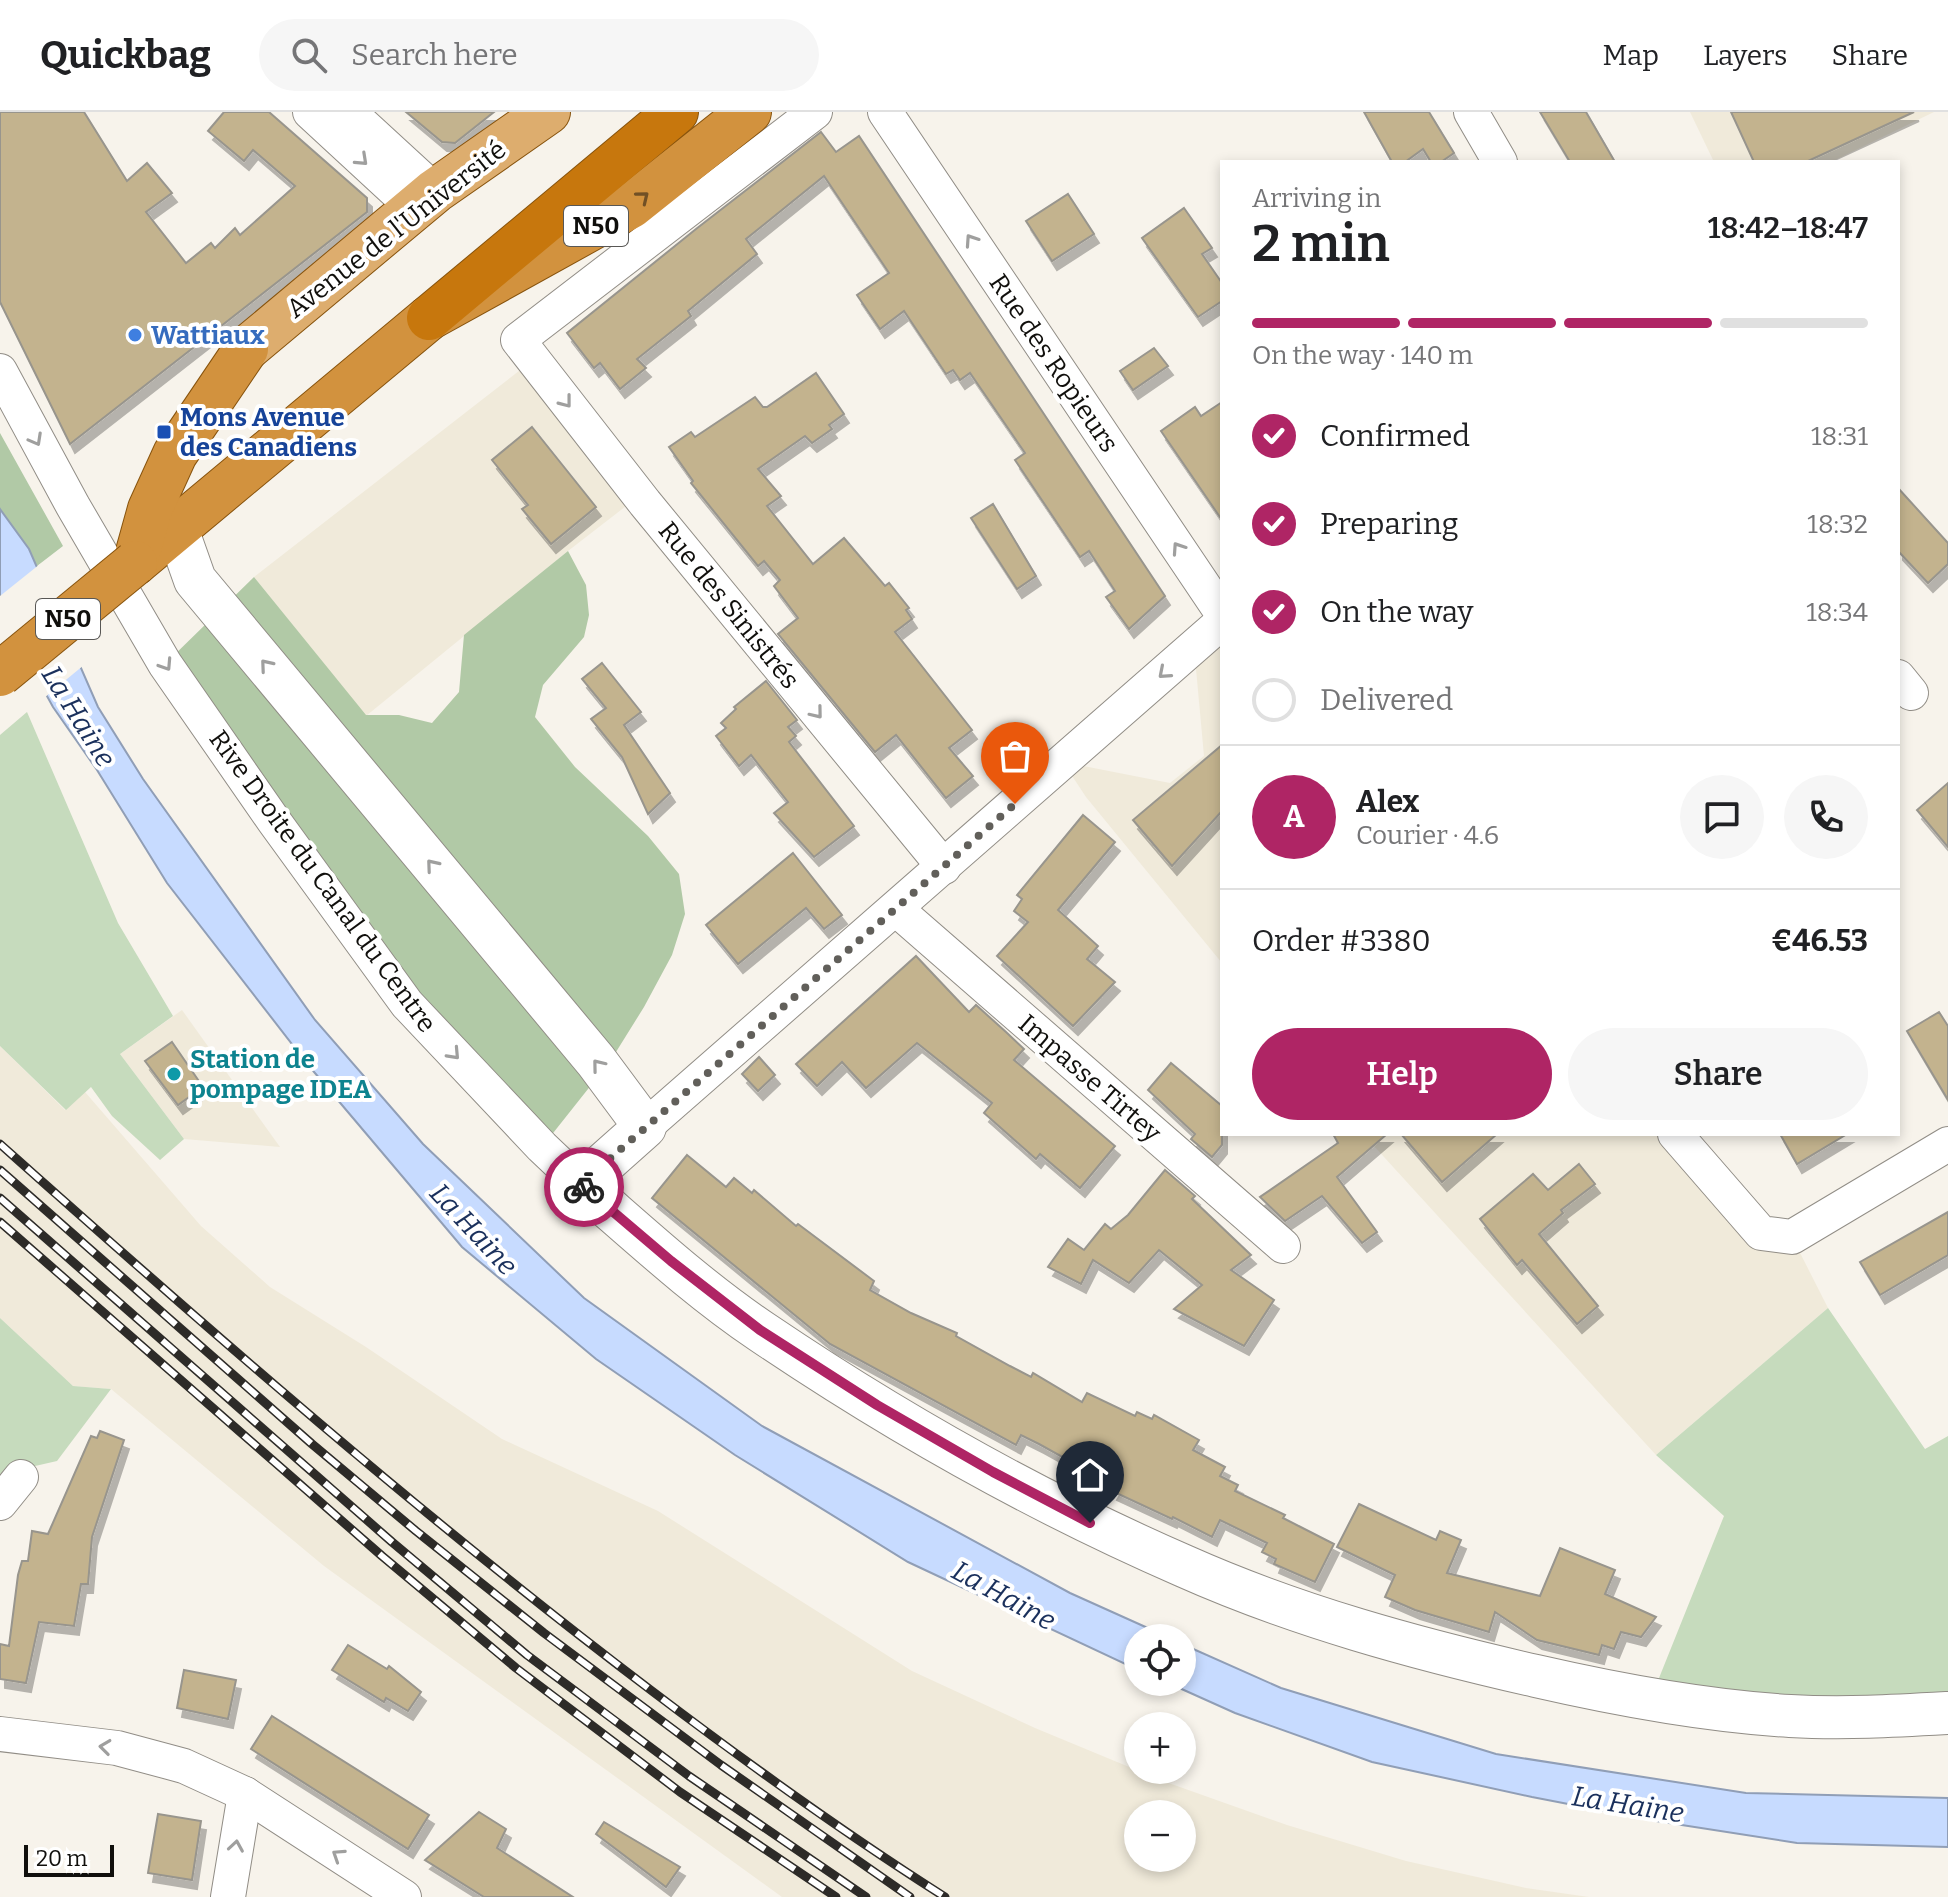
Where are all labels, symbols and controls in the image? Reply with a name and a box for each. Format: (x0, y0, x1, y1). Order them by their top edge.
search box (259, 19, 819, 91)
text: Quickbag (40, 32, 211, 78)
icon: search (287, 33, 331, 77)
text: Search here (351, 37, 518, 73)
text: Map (1602, 39, 1659, 72)
text: Layers (1703, 39, 1787, 72)
text: Share (1831, 39, 1908, 72)
street label: Avenue de l'Université (281, 134, 512, 325)
one-way arrow (353, 151, 367, 166)
text: Arriving in (1252, 183, 1381, 214)
one-way arrow (633, 192, 648, 207)
road number: N50 (564, 206, 628, 246)
text: 18:42–18:47 (1708, 210, 1868, 246)
text: 2 min (1252, 212, 1390, 275)
one-way arrow (966, 234, 981, 248)
street label: Rue des Ropieurs (983, 268, 1125, 458)
place label: Wattiaux (151, 320, 265, 351)
marker: Wattiaux (126, 326, 144, 344)
text: On the way · 140 m (1252, 340, 1473, 371)
one-way arrow (556, 393, 570, 408)
place label: Mons Avenue des Canadiens (180, 402, 357, 463)
icon: check (1252, 414, 1296, 458)
text: Confirmed (1320, 418, 1470, 454)
text: 18:31 (1811, 421, 1868, 452)
marker: Mons Avenue des Canadiens (155, 423, 173, 441)
one-way arrow (26, 431, 42, 446)
icon: check (1252, 502, 1296, 546)
text: Preparing (1320, 506, 1458, 542)
text: 18:32 (1807, 509, 1868, 540)
street label: Rue des Sinistrés (652, 516, 805, 695)
one-way arrow (1173, 543, 1188, 557)
icon: check (1252, 590, 1296, 634)
text: On the way (1320, 594, 1473, 630)
text: 18:34 (1806, 597, 1868, 628)
road number: N50 (36, 599, 100, 639)
one-way arrow (157, 656, 172, 671)
water label: La Haine (35, 660, 122, 773)
one-way arrow (261, 660, 276, 674)
one-way arrow (1158, 664, 1173, 678)
text: Delivered (1320, 682, 1453, 718)
one-way arrow (807, 704, 822, 718)
pin (981, 722, 1049, 804)
street label: Rive Droite du Canal du Centre (203, 724, 443, 1038)
icon: bag (993, 734, 1037, 778)
button: chat (1680, 775, 1764, 859)
button: phone (1784, 775, 1868, 859)
text: Alex (1356, 784, 1419, 820)
text: A (1283, 799, 1305, 835)
text: Courier · 4.6 (1356, 820, 1499, 851)
one-way arrow (427, 859, 442, 874)
text: Order #3380 (1252, 923, 1431, 959)
text: €46.53 (1771, 923, 1868, 959)
street label: Impasse Tirtey (1012, 1008, 1167, 1149)
button: Help (1252, 1028, 1552, 1120)
button: Share (1568, 1028, 1868, 1120)
place label: Station de pompage IDEA (190, 1044, 372, 1105)
one-way arrow (444, 1045, 459, 1059)
one-way arrow (594, 1059, 608, 1074)
marker: Station de pompage IDEA (165, 1065, 183, 1083)
courier (544, 1147, 624, 1227)
icon: bike (562, 1165, 606, 1209)
water label: La Haine (423, 1177, 524, 1282)
pin (1056, 1441, 1124, 1523)
icon: home (1068, 1453, 1112, 1497)
water label: La Haine (946, 1554, 1061, 1637)
map controls (1124, 1624, 1196, 1872)
button: locate (1124, 1624, 1196, 1696)
button: + (1124, 1712, 1196, 1784)
one-way arrow (98, 1738, 111, 1755)
water label: La Haine (1570, 1779, 1686, 1830)
button: − (1124, 1800, 1196, 1872)
one-way arrow (227, 1839, 244, 1852)
scale bar (24, 1841, 114, 1877)
text: 20 m (36, 1845, 87, 1872)
one-way arrow (333, 1849, 347, 1864)

